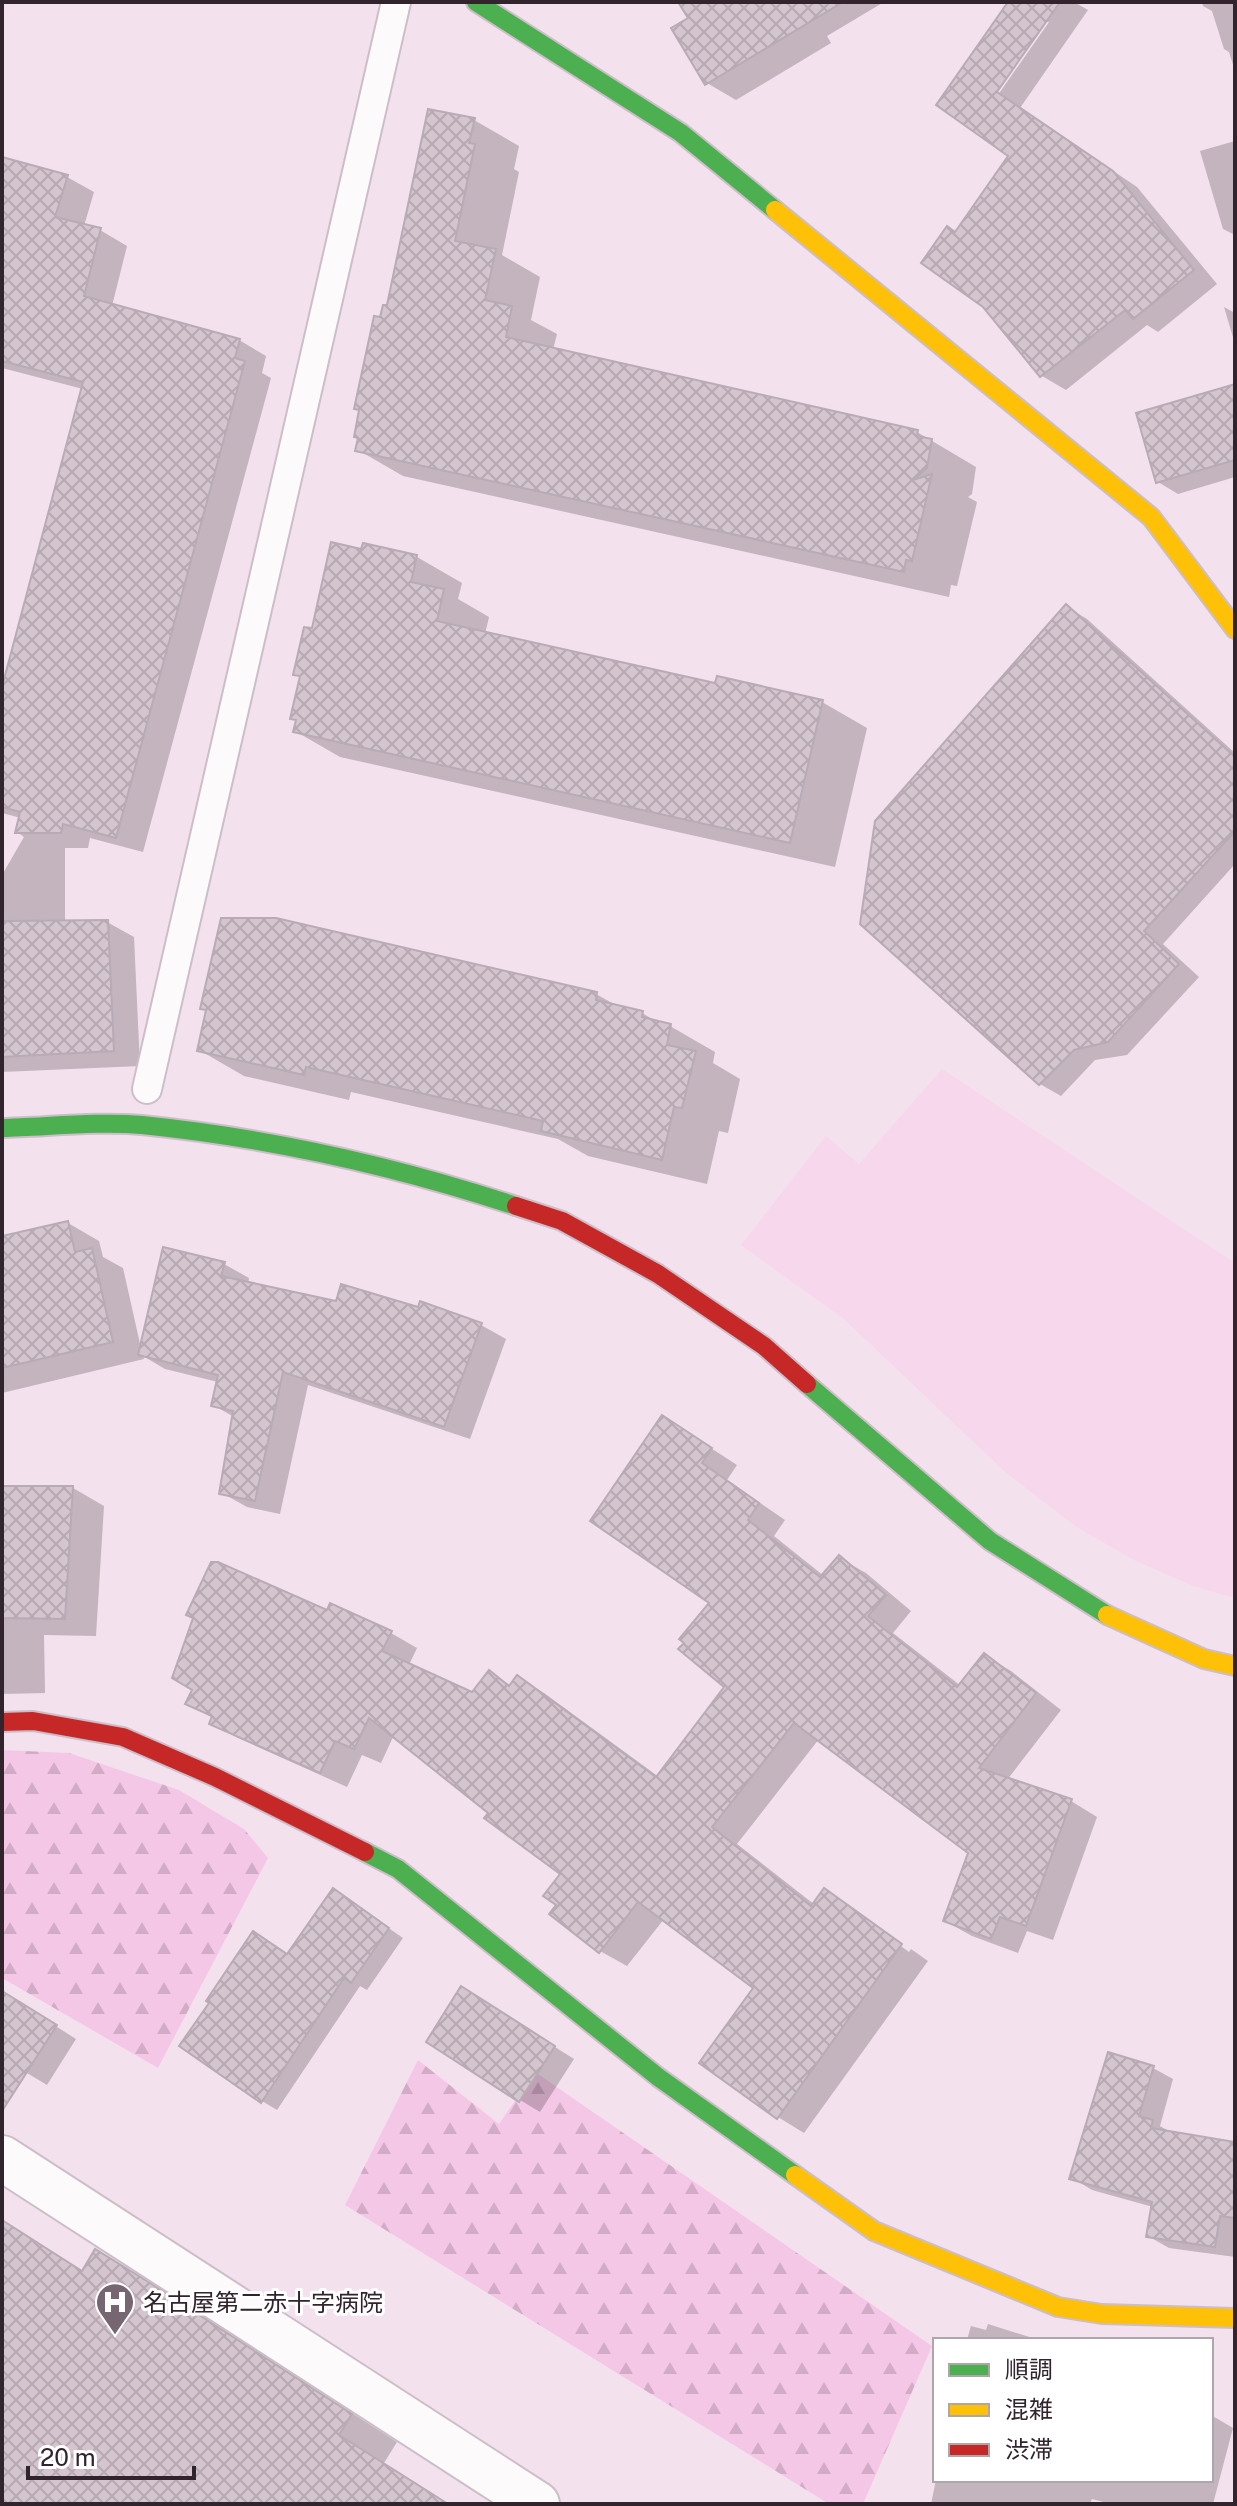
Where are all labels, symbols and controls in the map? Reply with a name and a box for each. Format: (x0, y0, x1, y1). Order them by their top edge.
hospital icon: 名古屋第二赤十字病院 (94, 2281, 136, 2336)
place label: 名古屋第二赤十字病院 (143, 2288, 383, 2316)
legend (933, 2338, 1213, 2482)
text: 順調 (1005, 2355, 1053, 2383)
text: 混雑 (1005, 2395, 1053, 2423)
scale bar (28, 2430, 194, 2480)
text: 渋滞 (1005, 2435, 1053, 2463)
text: 20 m (40, 2443, 96, 2471)

